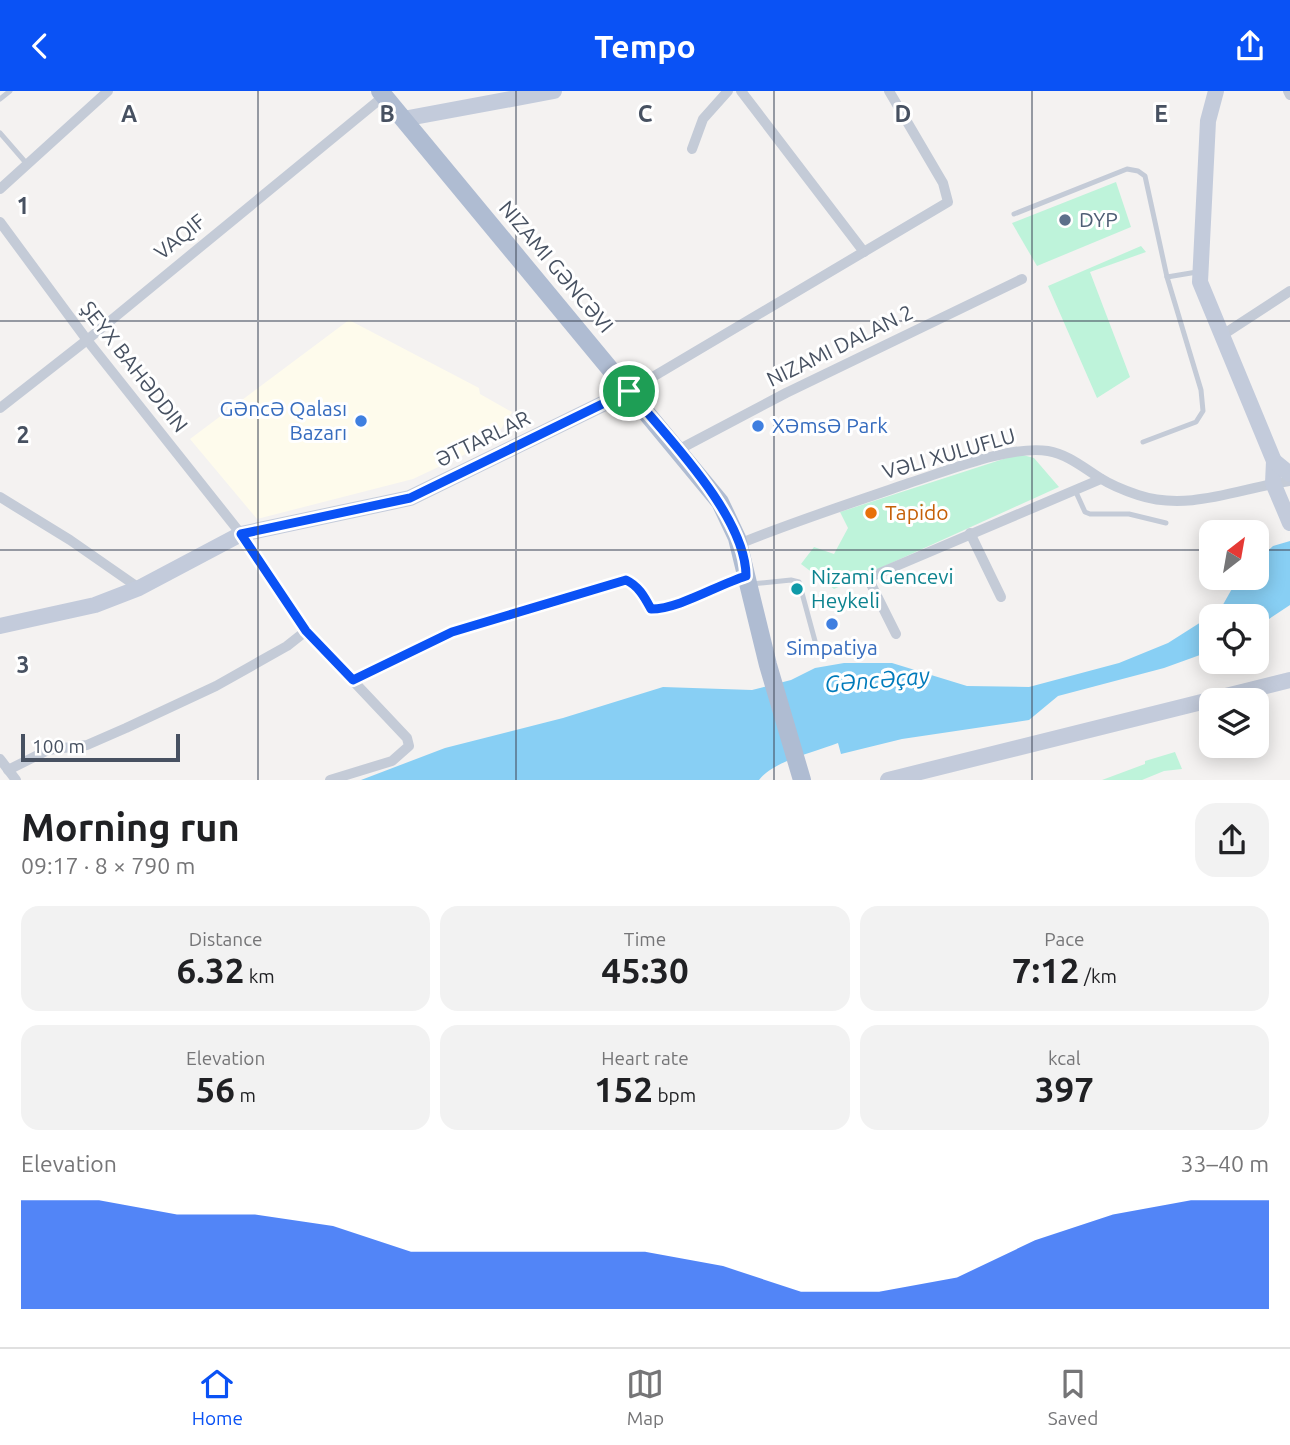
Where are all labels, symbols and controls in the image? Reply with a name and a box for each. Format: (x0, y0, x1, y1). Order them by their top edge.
icon: back (21, 27, 59, 65)
icon: share (1231, 27, 1269, 65)
text: Tempo (594, 28, 696, 64)
text: A (121, 101, 137, 126)
text: B (379, 101, 395, 126)
text: C (638, 101, 653, 126)
text: D (895, 101, 911, 126)
text: E (1154, 101, 1168, 126)
text: 1 (17, 193, 29, 218)
street label: NIZAMI GƏNCƏVI (495, 196, 619, 337)
place label: DYP (1079, 207, 1118, 231)
street label: VAQIF (149, 209, 210, 264)
marker: DYP (1057, 212, 1073, 228)
street label: ŞEYX BAHƏDDIN (76, 296, 193, 437)
street label: NIZAMI DALAN 2 (763, 299, 917, 391)
pin (599, 361, 659, 421)
icon: arrive (610, 372, 648, 410)
place label: Gəncə Qalası Bazarı (220, 396, 347, 444)
street label: ƏTTARLAR (432, 405, 534, 471)
marker: Gəncə Qalası Bazarı (353, 413, 369, 429)
place label: Xəmsə Park (772, 413, 888, 437)
marker: Xəmsə Park (750, 418, 766, 434)
text: 2 (17, 422, 29, 447)
street label: VƏLI XULUFLU (880, 423, 1018, 483)
place label: Tapido (885, 500, 949, 524)
marker: Tapido (863, 505, 879, 521)
north arrow (1199, 520, 1269, 590)
map controls (1199, 520, 1269, 758)
place label: Nizami Gencevi Heykeli (811, 564, 954, 612)
marker: Nizami Gencevi Heykeli (789, 581, 805, 597)
button: locate (1199, 604, 1269, 674)
marker: Simpatiya (824, 616, 840, 632)
place label: Simpatiya (786, 635, 878, 659)
text: 3 (17, 652, 29, 677)
water label: Gəncəçay (824, 662, 932, 697)
button: layers (1199, 688, 1269, 758)
scale bar (21, 731, 180, 763)
text: 100 m (32, 735, 85, 757)
button: share (1195, 803, 1269, 877)
text: Morning run (21, 806, 240, 848)
text: 09:17 · 8 × 790 m (21, 853, 195, 878)
text: Distance (189, 928, 262, 950)
text: Time (624, 928, 666, 950)
text: Pace (1044, 928, 1084, 950)
text: 6.32 (177, 950, 244, 990)
text: 45:30 (601, 950, 689, 990)
text: 7:12 (1012, 950, 1080, 990)
text: km (244, 965, 275, 987)
text: /km (1080, 965, 1117, 987)
text: Elevation (186, 1047, 265, 1069)
text: Heart rate (601, 1047, 689, 1069)
text: kcal (1048, 1047, 1081, 1069)
text: 56 (196, 1069, 235, 1109)
text: 152 (594, 1069, 653, 1109)
text: 397 (1035, 1069, 1094, 1109)
text: m (235, 1084, 256, 1106)
text: bpm (653, 1084, 696, 1106)
text: Elevation (21, 1151, 117, 1176)
text: 33–40 m (1181, 1151, 1269, 1176)
tab: Home (192, 1365, 243, 1429)
tab: Map (626, 1365, 664, 1429)
tab: Saved (1048, 1365, 1098, 1429)

